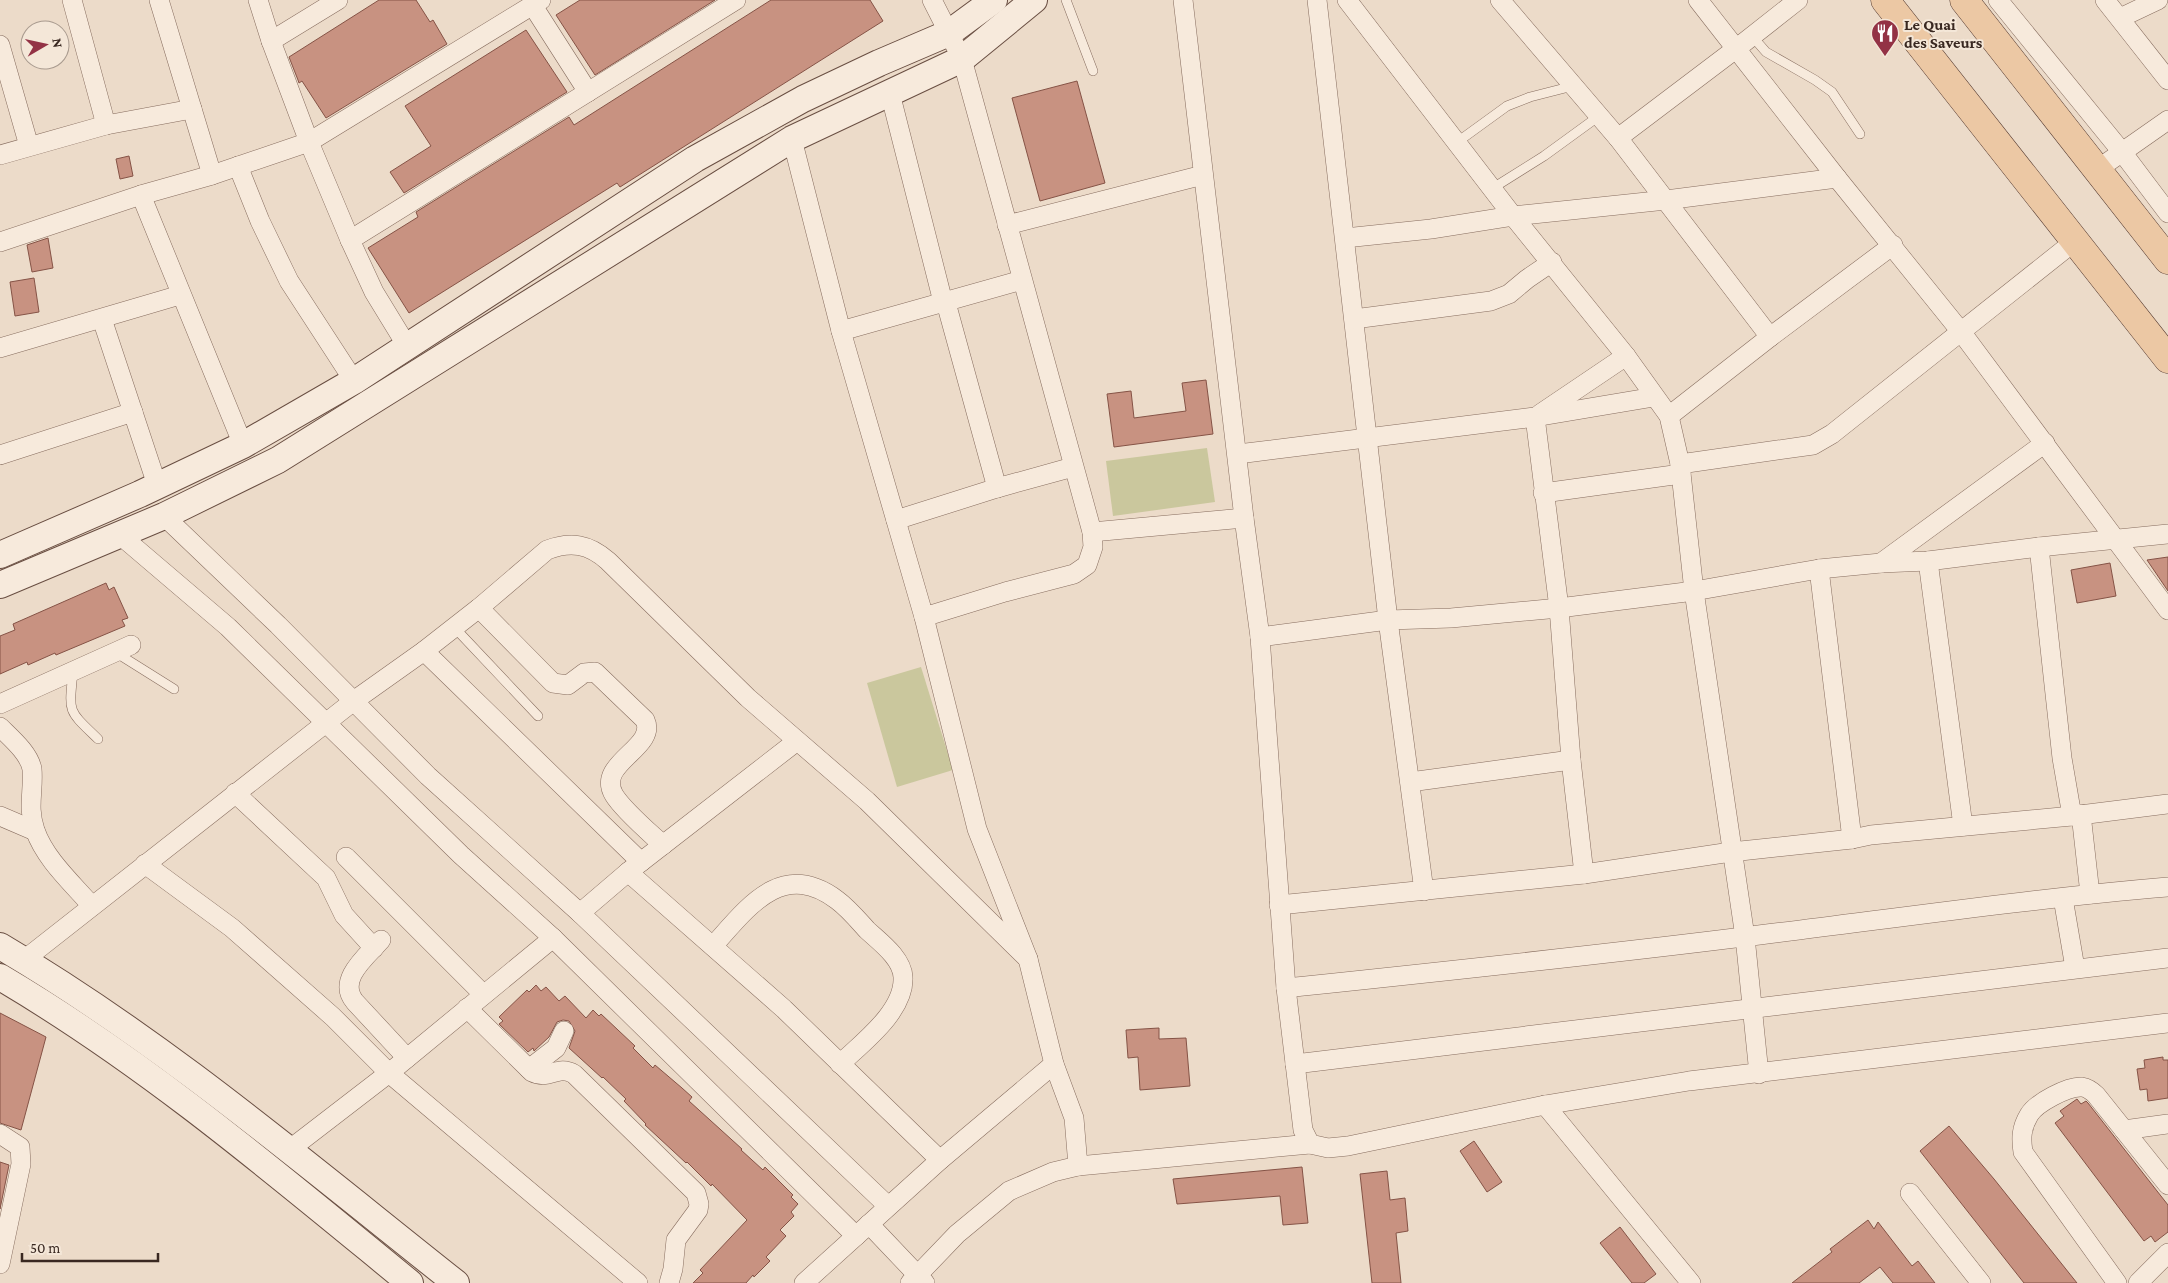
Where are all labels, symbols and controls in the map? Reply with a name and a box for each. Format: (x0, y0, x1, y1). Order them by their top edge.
place label: Le Quai des Saveurs (1904, 16, 1983, 51)
restaurant icon: Le Quai des Saveurs (1870, 18, 1900, 57)
north arrow (20, 20, 70, 70)
text: N (49, 37, 67, 49)
scale bar (22, 1230, 159, 1262)
text: 50 m (30, 1240, 60, 1256)

